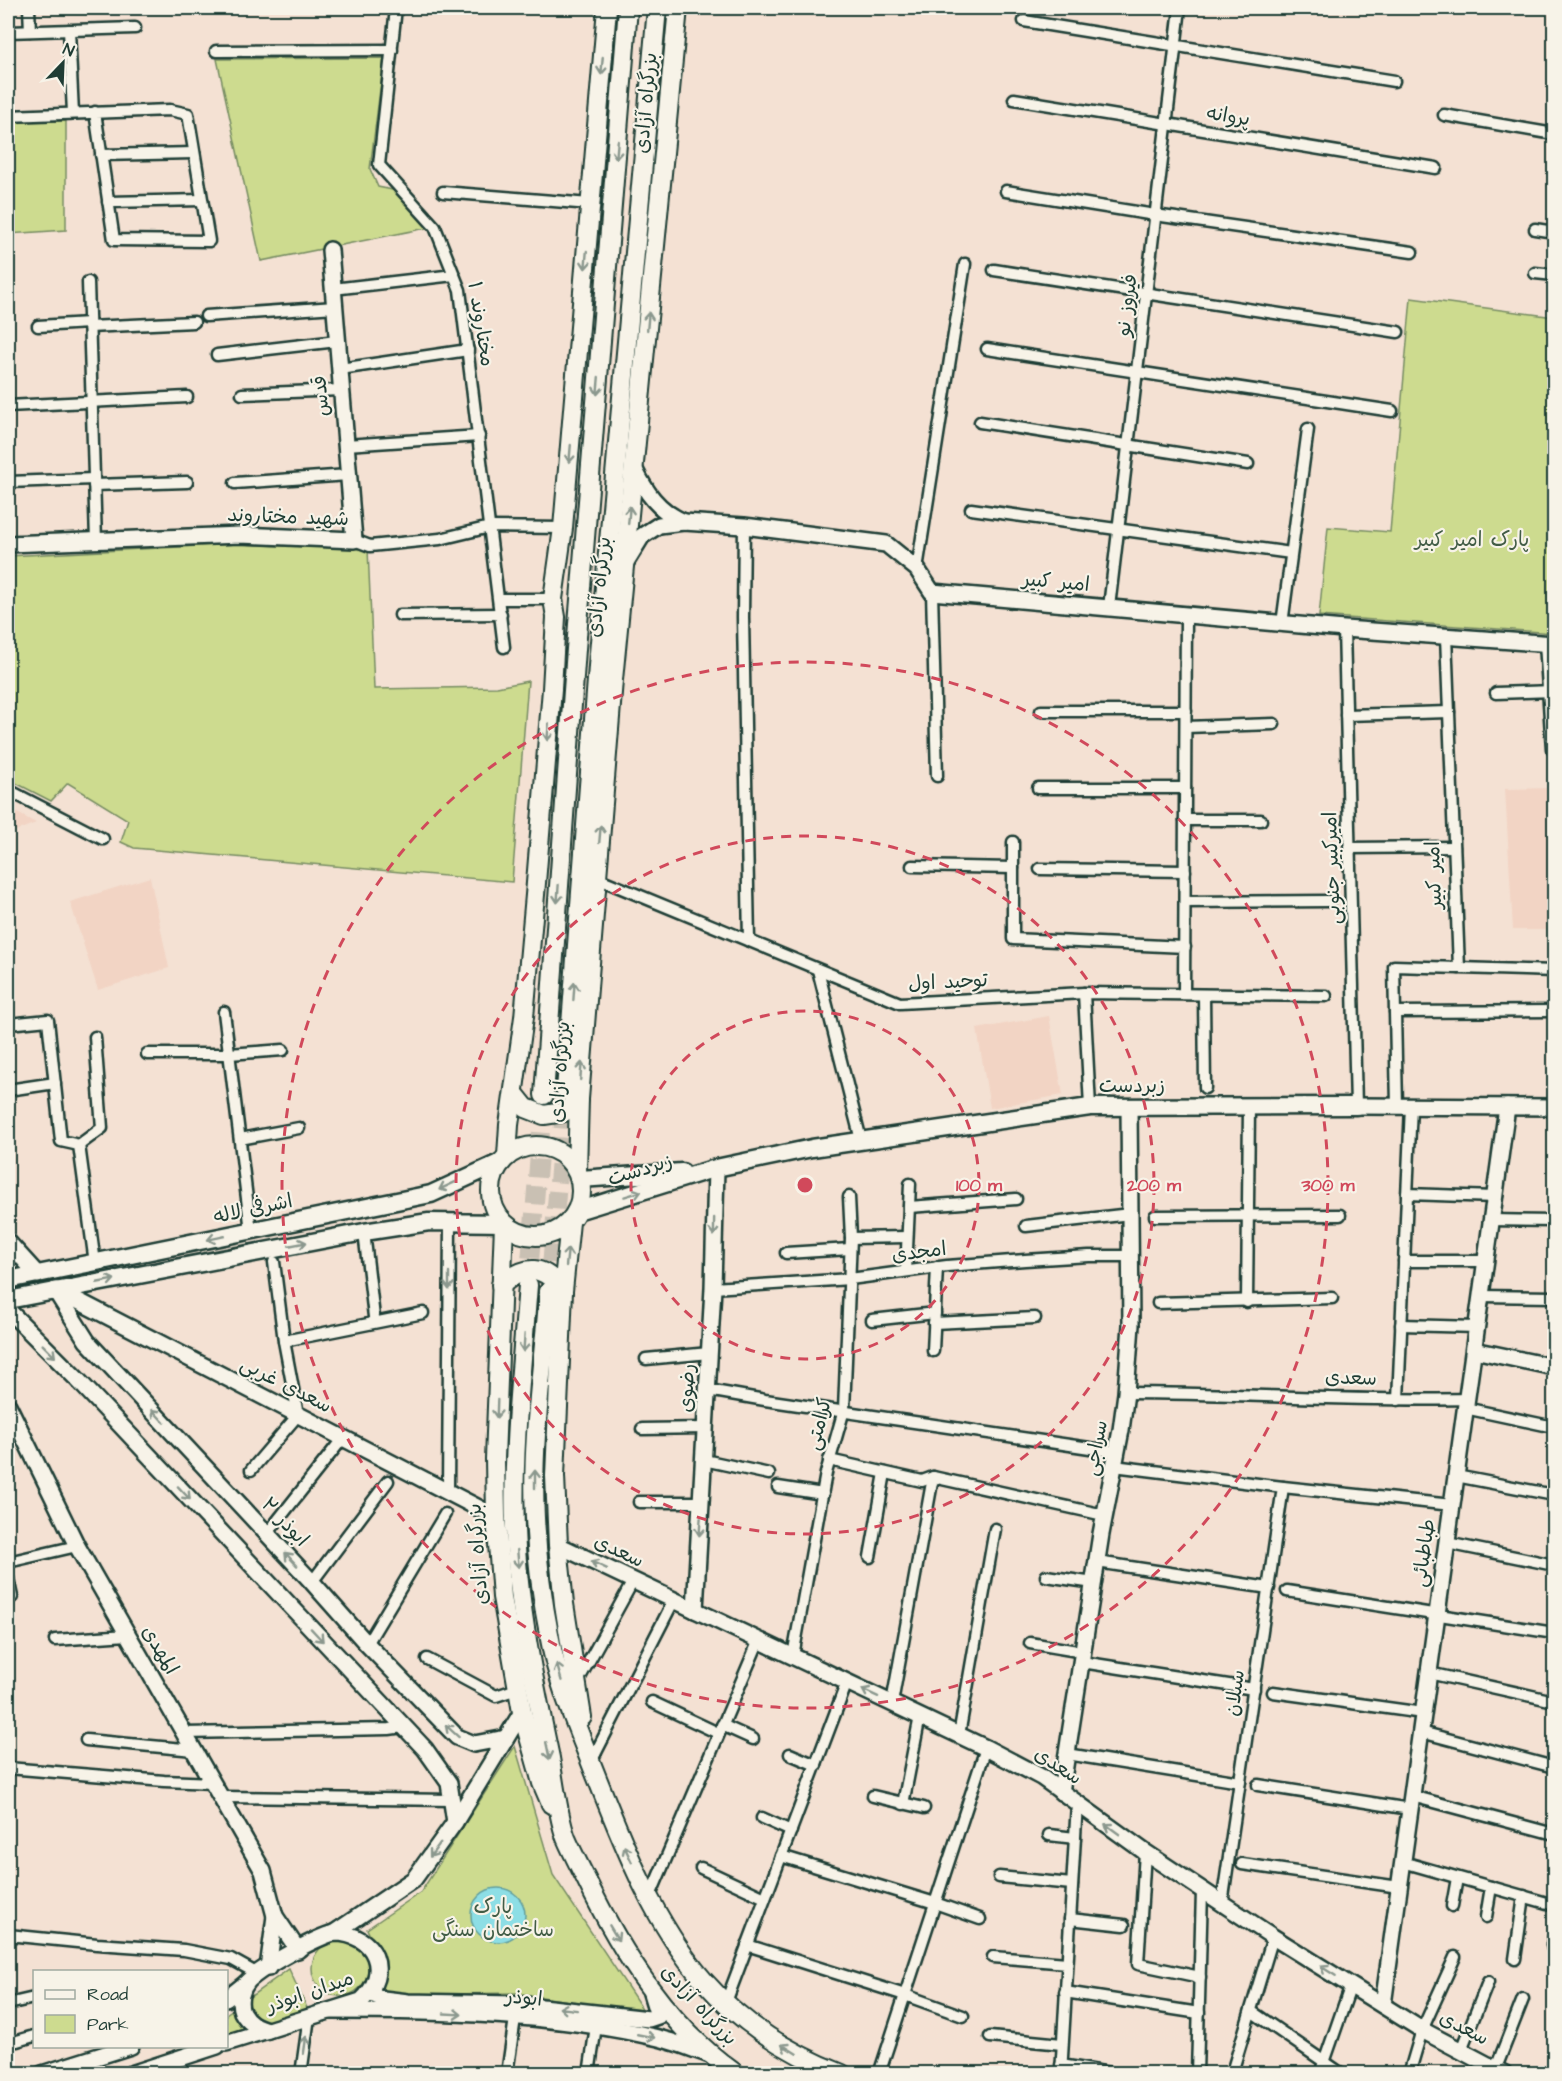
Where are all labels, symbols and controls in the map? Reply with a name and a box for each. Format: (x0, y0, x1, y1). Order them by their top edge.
north arrow (33, 33, 93, 93)
text: N (60, 38, 77, 62)
street label: بزرگراه آزادی (628, 51, 664, 155)
one-way arrow (596, 55, 607, 75)
street label: پروانه (1204, 99, 1252, 133)
one-way arrow (611, 139, 622, 159)
one-way arrow (580, 250, 591, 270)
street label: فیروز نو (1109, 272, 1145, 340)
street label: مختاروند ۱ (460, 279, 502, 369)
one-way arrow (643, 311, 654, 331)
street label: قدس (305, 374, 337, 418)
one-way arrow (592, 375, 603, 395)
one-way arrow (564, 444, 575, 464)
street label: شهید مختاروند (227, 501, 349, 533)
one-way arrow (624, 505, 635, 525)
park label: پارک امیر کبیر (1413, 526, 1529, 554)
street label: بزرگراه آزادی (580, 535, 618, 639)
street label: امیر کبیر (1019, 565, 1091, 599)
one-way arrow (543, 722, 554, 742)
street label: امیرکبیر جنوبی (1316, 811, 1348, 925)
one-way arrow (595, 825, 606, 845)
street label: امیر کبیر (1419, 841, 1449, 911)
one-way arrow (552, 884, 563, 904)
street label: توحید اول (907, 966, 989, 998)
one-way arrow (568, 982, 579, 1002)
street label: بزرگراه آزادی (542, 1020, 578, 1124)
one-way arrow (576, 1061, 587, 1081)
street label: زبردست (1099, 1072, 1165, 1100)
street label: زبردست (604, 1147, 676, 1193)
text: 100 m (956, 1173, 1003, 1198)
text: 200 m (1126, 1173, 1182, 1198)
text: 300 m (1300, 1173, 1356, 1198)
centre of rings (795, 1175, 815, 1195)
one-way arrow (439, 1181, 457, 1193)
street label: اشرفی لاله (211, 1187, 295, 1231)
one-way arrow (623, 1188, 642, 1199)
one-way arrow (709, 1216, 720, 1236)
one-way arrow (207, 1233, 227, 1244)
street label: امجدی (890, 1235, 948, 1269)
one-way arrow (287, 1238, 307, 1249)
one-way arrow (561, 1248, 572, 1268)
one-way arrow (443, 1271, 455, 1291)
one-way arrow (96, 1275, 115, 1286)
one-way arrow (518, 1333, 529, 1353)
one-way arrow (42, 1344, 56, 1359)
street label: سعدی غربی (235, 1350, 337, 1420)
street label: رضوی (672, 1363, 702, 1413)
street label: سعدی (1324, 1363, 1378, 1393)
street label: کرامتی (799, 1395, 839, 1453)
one-way arrow (491, 1398, 503, 1418)
one-way arrow (151, 1409, 165, 1424)
street label: سراجی (1077, 1418, 1115, 1478)
one-way arrow (529, 1469, 541, 1489)
one-way arrow (176, 1485, 191, 1500)
street label: ابوذر ۲ (255, 1491, 315, 1553)
street label: بزرگراه آزادی (460, 1502, 496, 1606)
one-way arrow (695, 1516, 706, 1536)
street label: طباطبائی (1405, 1517, 1443, 1589)
street label: سعدی (589, 1527, 649, 1575)
one-way arrow (512, 1548, 523, 1568)
one-way arrow (283, 1551, 298, 1566)
one-way arrow (590, 1558, 608, 1570)
street label: المهدی (135, 1620, 185, 1680)
one-way arrow (310, 1627, 324, 1642)
one-way arrow (552, 1663, 564, 1682)
street label: سبلان (1218, 1668, 1252, 1718)
one-way arrow (861, 1686, 879, 1698)
one-way arrow (445, 1724, 460, 1738)
street label: سعدی (1029, 1740, 1087, 1792)
one-way arrow (543, 1741, 554, 1760)
one-way arrow (1105, 1823, 1121, 1835)
one-way arrow (429, 1842, 441, 1858)
one-way arrow (622, 1845, 634, 1863)
park label: پارک ساختمان سنگی (432, 1893, 554, 1944)
one-way arrow (609, 1924, 621, 1941)
street label: بزرگراه آزادی (654, 1958, 744, 2052)
street label: میدان ابوذر (261, 1964, 357, 2021)
one-way arrow (1320, 1964, 1337, 1976)
legend (33, 1970, 228, 2048)
text: Road (87, 1982, 128, 2007)
street label: ابوذر (502, 1982, 544, 2014)
one-way arrow (559, 2004, 578, 2015)
street label: سعدی (1434, 2004, 1494, 2052)
one-way arrow (442, 2009, 462, 2020)
text: Park (87, 2012, 129, 2037)
one-way arrow (636, 2031, 656, 2042)
one-way arrow (300, 2036, 311, 2056)
one-way arrow (781, 2042, 798, 2054)

